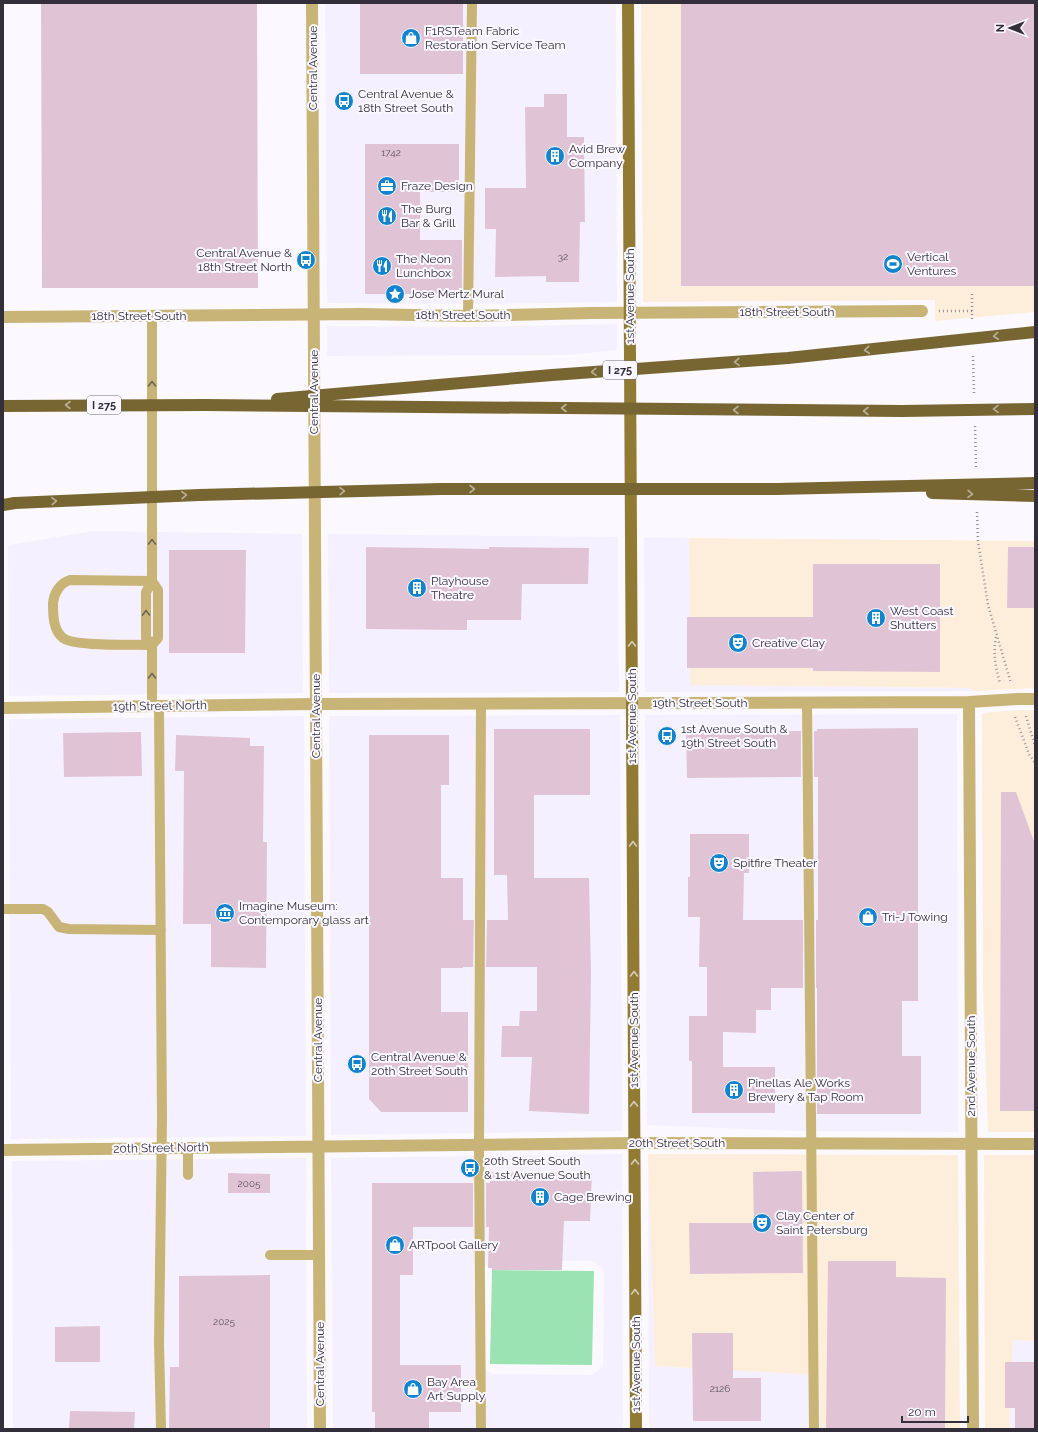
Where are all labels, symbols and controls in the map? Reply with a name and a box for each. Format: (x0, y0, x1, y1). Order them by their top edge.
north arrow (990, 8, 1030, 48)
place label: F1RSTeam Fabric Restoration Service Team (425, 24, 565, 52)
text: N (994, 24, 1007, 32)
street label: Central Avenue (306, 26, 320, 110)
shop icon: F1RSTeam Fabric Restoration Service Team (400, 27, 422, 49)
place label: Central Avenue & 18th Street South (358, 87, 454, 115)
bus stop icon: Central Avenue & 18th Street South (333, 90, 355, 112)
place label: Avid Brew Company (569, 142, 625, 170)
building icon: Avid Brew Company (544, 145, 566, 167)
house number: 1742 (381, 147, 401, 158)
office icon: Fraze Design (376, 175, 398, 197)
place label: Fraze Design (401, 179, 473, 193)
place label: The Burg Bar & Grill (401, 202, 456, 230)
restaurant icon: The Burg Bar & Grill (376, 205, 398, 227)
place label: Central Avenue & 18th Street North (196, 246, 292, 274)
street label: 1st Avenue South (623, 248, 637, 344)
bus stop icon: Central Avenue & 18th Street North (295, 249, 317, 271)
place label: Vertical Ventures (907, 250, 957, 278)
house number: 32 (558, 251, 568, 262)
place label: The Neon Lunchbox (396, 252, 451, 280)
sports icon: Vertical Ventures (882, 253, 904, 275)
restaurant icon: The Neon Lunchbox (371, 255, 393, 277)
place icon: Jose Mertz Mural (384, 283, 406, 305)
place label: Jose Mertz Mural (409, 287, 505, 301)
street label: 18th Street South (739, 305, 835, 319)
street label: 18th Street South (415, 308, 511, 322)
street label: 18th Street South (91, 309, 187, 323)
one-way arrow (993, 331, 999, 340)
one-way arrow (864, 345, 870, 354)
street label: Central Avenue (307, 350, 321, 434)
one-way arrow (734, 357, 740, 366)
road number: I 275 (603, 361, 637, 379)
one-way arrow (591, 367, 597, 376)
one-way arrow (148, 381, 156, 387)
road number: I 275 (87, 396, 121, 414)
one-way arrow (65, 401, 71, 409)
one-way arrow (561, 404, 567, 412)
one-way arrow (993, 405, 999, 413)
one-way arrow (733, 406, 739, 414)
one-way arrow (863, 407, 869, 415)
one-way arrow (469, 485, 475, 493)
one-way arrow (339, 487, 345, 495)
one-way arrow (967, 490, 973, 498)
one-way arrow (181, 491, 187, 500)
one-way arrow (51, 497, 57, 506)
one-way arrow (148, 539, 156, 545)
place label: Playhouse Theatre (431, 574, 489, 602)
building icon: Playhouse Theatre (406, 577, 428, 599)
place label: West Coast Shutters (890, 604, 953, 632)
building icon: West Coast Shutters (865, 607, 887, 629)
one-way arrow (142, 610, 150, 616)
theatre icon: Creative Clay (727, 632, 749, 654)
place label: Creative Clay (752, 636, 826, 650)
one-way arrow (628, 641, 636, 647)
street label: 1st Avenue South (625, 668, 639, 764)
one-way arrow (148, 673, 156, 679)
street label: Central Avenue (309, 674, 323, 758)
street label: 19th Street South (652, 696, 748, 710)
street label: 19th Street North (113, 698, 207, 714)
place label: 1st Avenue South & 19th Street South (681, 722, 787, 750)
bus stop icon: 1st Avenue South & 19th Street South (656, 725, 678, 747)
one-way arrow (629, 841, 637, 847)
theatre icon: Spitfire Theater (708, 852, 730, 874)
place label: Spitfire Theater (733, 856, 818, 870)
place label: Imagine Museum: Contemporary glass art (239, 899, 369, 927)
museum icon: Imagine Museum: Contemporary glass art (214, 902, 236, 924)
shop icon: Tri-J Towing (857, 906, 879, 928)
place label: Tri-J Towing (882, 910, 948, 924)
one-way arrow (630, 971, 638, 977)
street label: 1st Avenue South (627, 992, 641, 1088)
street label: Central Avenue (311, 998, 325, 1082)
street label: 2nd Avenue South (964, 1015, 978, 1117)
place label: Central Avenue & 20th Street South (371, 1050, 468, 1078)
bus stop icon: Central Avenue & 20th Street South (346, 1053, 368, 1075)
place label: Pinellas Ale Works Brewery & Tap Room (748, 1076, 864, 1104)
building icon: Pinellas Ale Works Brewery & Tap Room (723, 1079, 745, 1101)
one-way arrow (630, 1101, 638, 1107)
street label: 20th Street South (629, 1136, 725, 1150)
street label: 20th Street North (113, 1140, 209, 1156)
place label: 20th Street South & 1st Avenue South (484, 1154, 590, 1182)
bus stop icon: 20th Street South & 1st Avenue South (459, 1157, 481, 1179)
one-way arrow (631, 1159, 639, 1165)
house number: 2005 (238, 1178, 261, 1189)
building icon: Cage Brewing (529, 1186, 551, 1208)
place label: Cage Brewing (554, 1190, 632, 1204)
place label: Clay Center of Saint Petersburg (776, 1209, 868, 1237)
theatre icon: Clay Center of Saint Petersburg (751, 1212, 773, 1234)
shop icon: ARTpool Gallery (384, 1234, 406, 1256)
place label: ARTpool Gallery (409, 1238, 499, 1252)
one-way arrow (631, 1289, 640, 1295)
house number: 2025 (213, 1316, 236, 1327)
street label: 1st Avenue South (629, 1316, 643, 1412)
street label: Central Avenue (313, 1322, 327, 1406)
place label: Bay Area Art Supply (427, 1375, 486, 1403)
shop icon: Bay Area Art Supply (402, 1378, 424, 1400)
house number: 2126 (710, 1383, 730, 1394)
scale bar (902, 1398, 968, 1424)
text: 20 m (908, 1405, 936, 1419)

